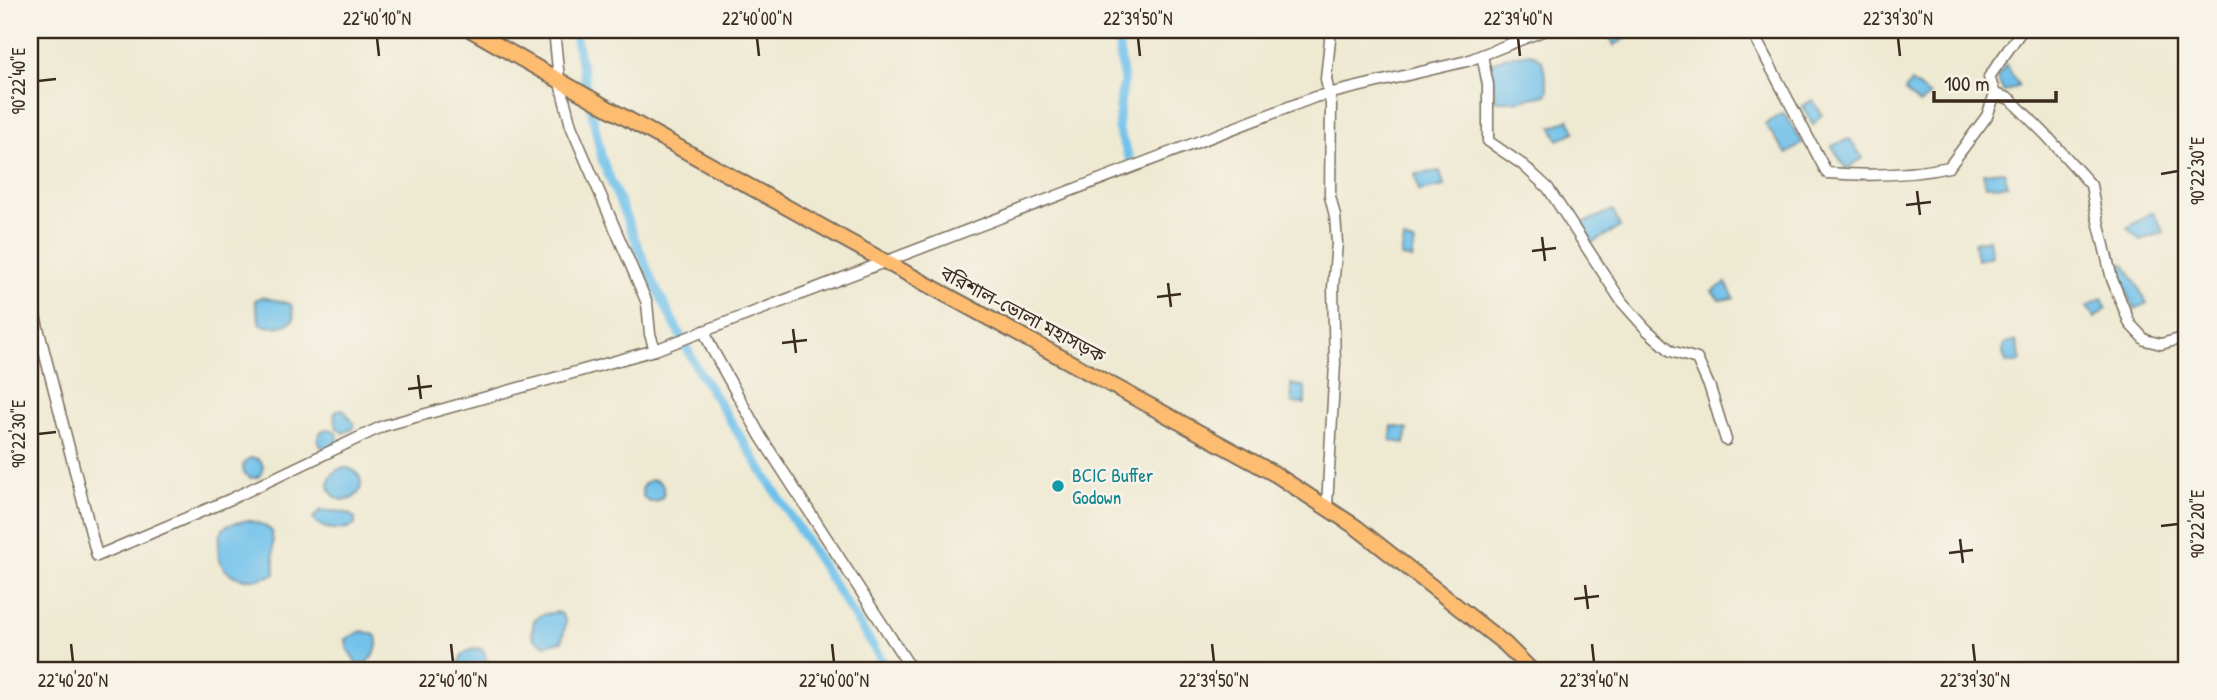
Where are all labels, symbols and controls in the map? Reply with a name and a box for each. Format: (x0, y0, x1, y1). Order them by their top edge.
text: 22°40'10"N (343, 6, 411, 31)
text: 22°40'00"N (722, 6, 792, 31)
text: 22°39'50"N (1103, 6, 1173, 31)
text: 22°39'40"N (1484, 6, 1552, 31)
text: 22°39'30"N (1863, 6, 1933, 31)
text: 90°22'40"E (6, 48, 31, 114)
scale bar (1934, 60, 2056, 104)
text: 100 m (1944, 69, 1990, 98)
text: 90°22'30"E (2185, 137, 2210, 205)
street label: বরিশাল-ভোলা মহাসড়ক (935, 259, 1111, 369)
text: 90°22'30"E (6, 400, 31, 468)
place label: BCIC Buffer Godown (1072, 462, 1154, 510)
marker: BCIC Buffer Godown (1050, 478, 1066, 494)
text: 90°22'20"E (2185, 490, 2210, 558)
text: 22°40'20"N (38, 668, 108, 693)
text: 22°40'10"N (419, 668, 487, 693)
text: 22°40'00"N (799, 668, 869, 693)
text: 22°39'50"N (1179, 668, 1249, 693)
text: 22°39'40"N (1560, 668, 1628, 693)
text: 22°39'30"N (1940, 668, 2010, 693)

